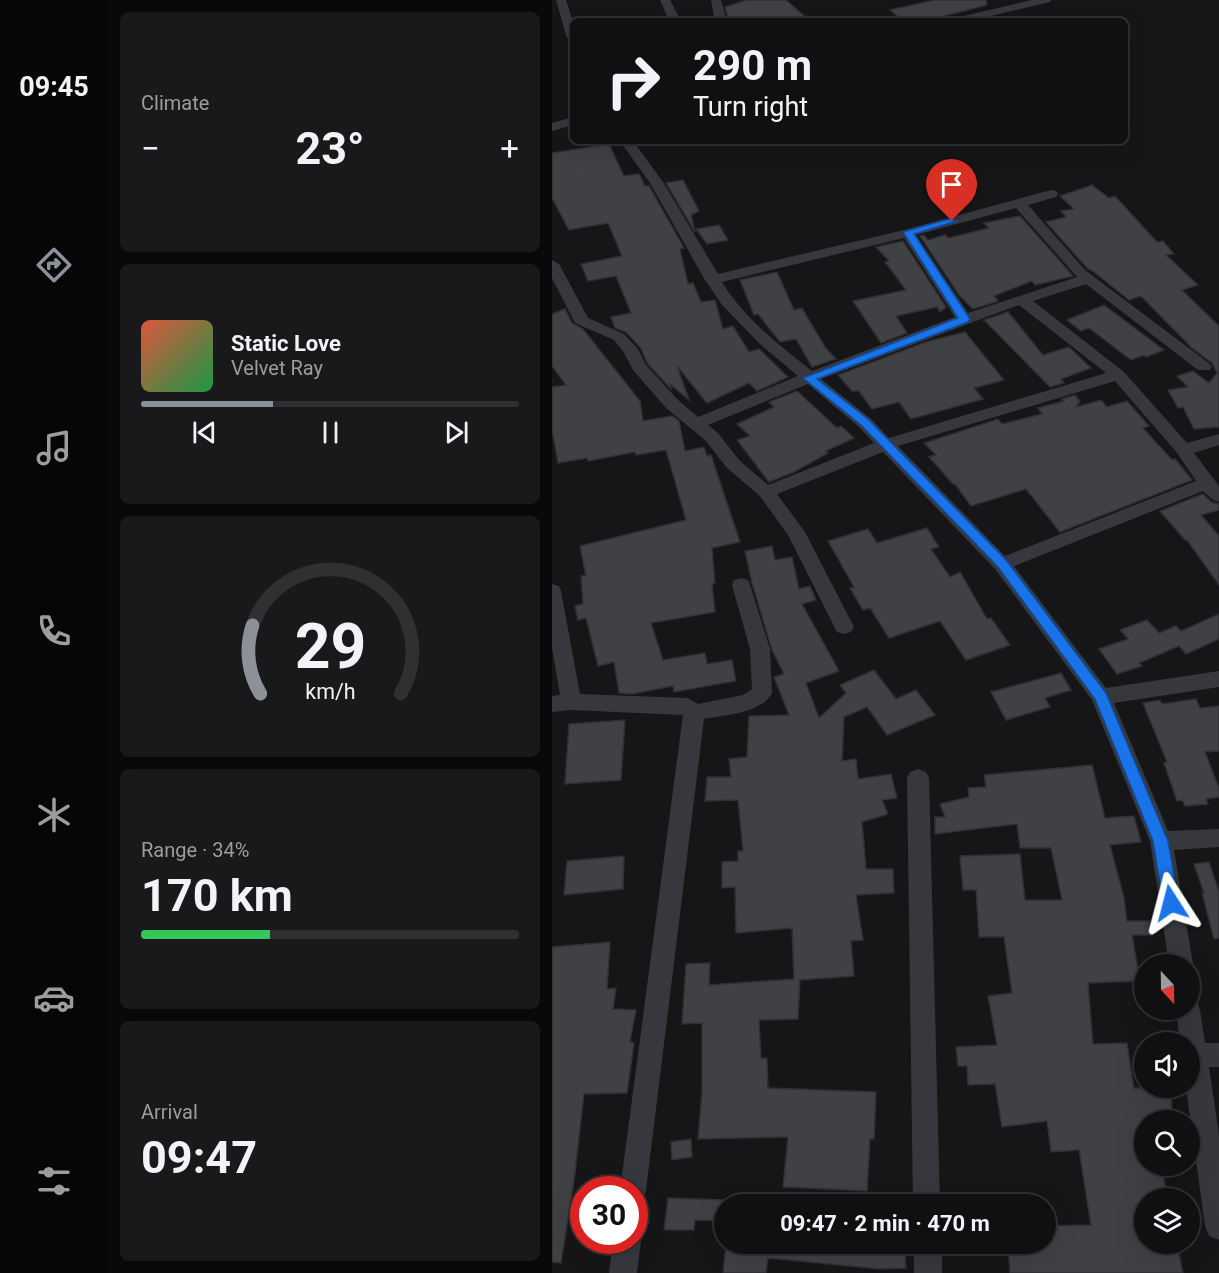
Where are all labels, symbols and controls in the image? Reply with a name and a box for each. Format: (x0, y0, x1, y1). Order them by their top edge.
text: 290 m (693, 41, 812, 90)
icon: right (594, 42, 672, 120)
text: 09:45 (19, 71, 89, 103)
text: Climate (141, 91, 209, 115)
text: Turn right (693, 91, 808, 123)
text: 23° (295, 122, 365, 175)
text: − (141, 129, 160, 168)
text: + (500, 129, 519, 168)
pin (926, 159, 977, 221)
icon: arrive (935, 168, 968, 201)
icon: directions (33, 244, 75, 286)
text: Static Love (231, 331, 341, 356)
text: Velvet Ray (231, 356, 323, 380)
icon: previous (188, 416, 221, 449)
icon: pause (314, 416, 347, 449)
icon: next (440, 416, 473, 449)
icon: music (33, 427, 75, 469)
icon: phone (33, 610, 75, 652)
text: 29 (294, 610, 366, 683)
text: km/h (305, 679, 355, 704)
icon: climate (33, 794, 75, 836)
text: Range · 34% (141, 838, 249, 862)
text: 170 km (141, 869, 293, 922)
position arrow (1139, 871, 1203, 935)
north arrow (1134, 954, 1200, 1020)
map controls (1134, 954, 1200, 1254)
icon: car (33, 977, 75, 1019)
button: sound (1134, 1032, 1200, 1098)
text: Arrival (141, 1100, 198, 1124)
button: search (1134, 1110, 1200, 1176)
text: 09:47 (141, 1131, 257, 1184)
icon: filters (33, 1160, 75, 1202)
speed limit sign: 30 (570, 1176, 648, 1254)
button: layers (1134, 1188, 1200, 1254)
text: 09:47 · 2 min · 470 m (780, 1211, 990, 1236)

